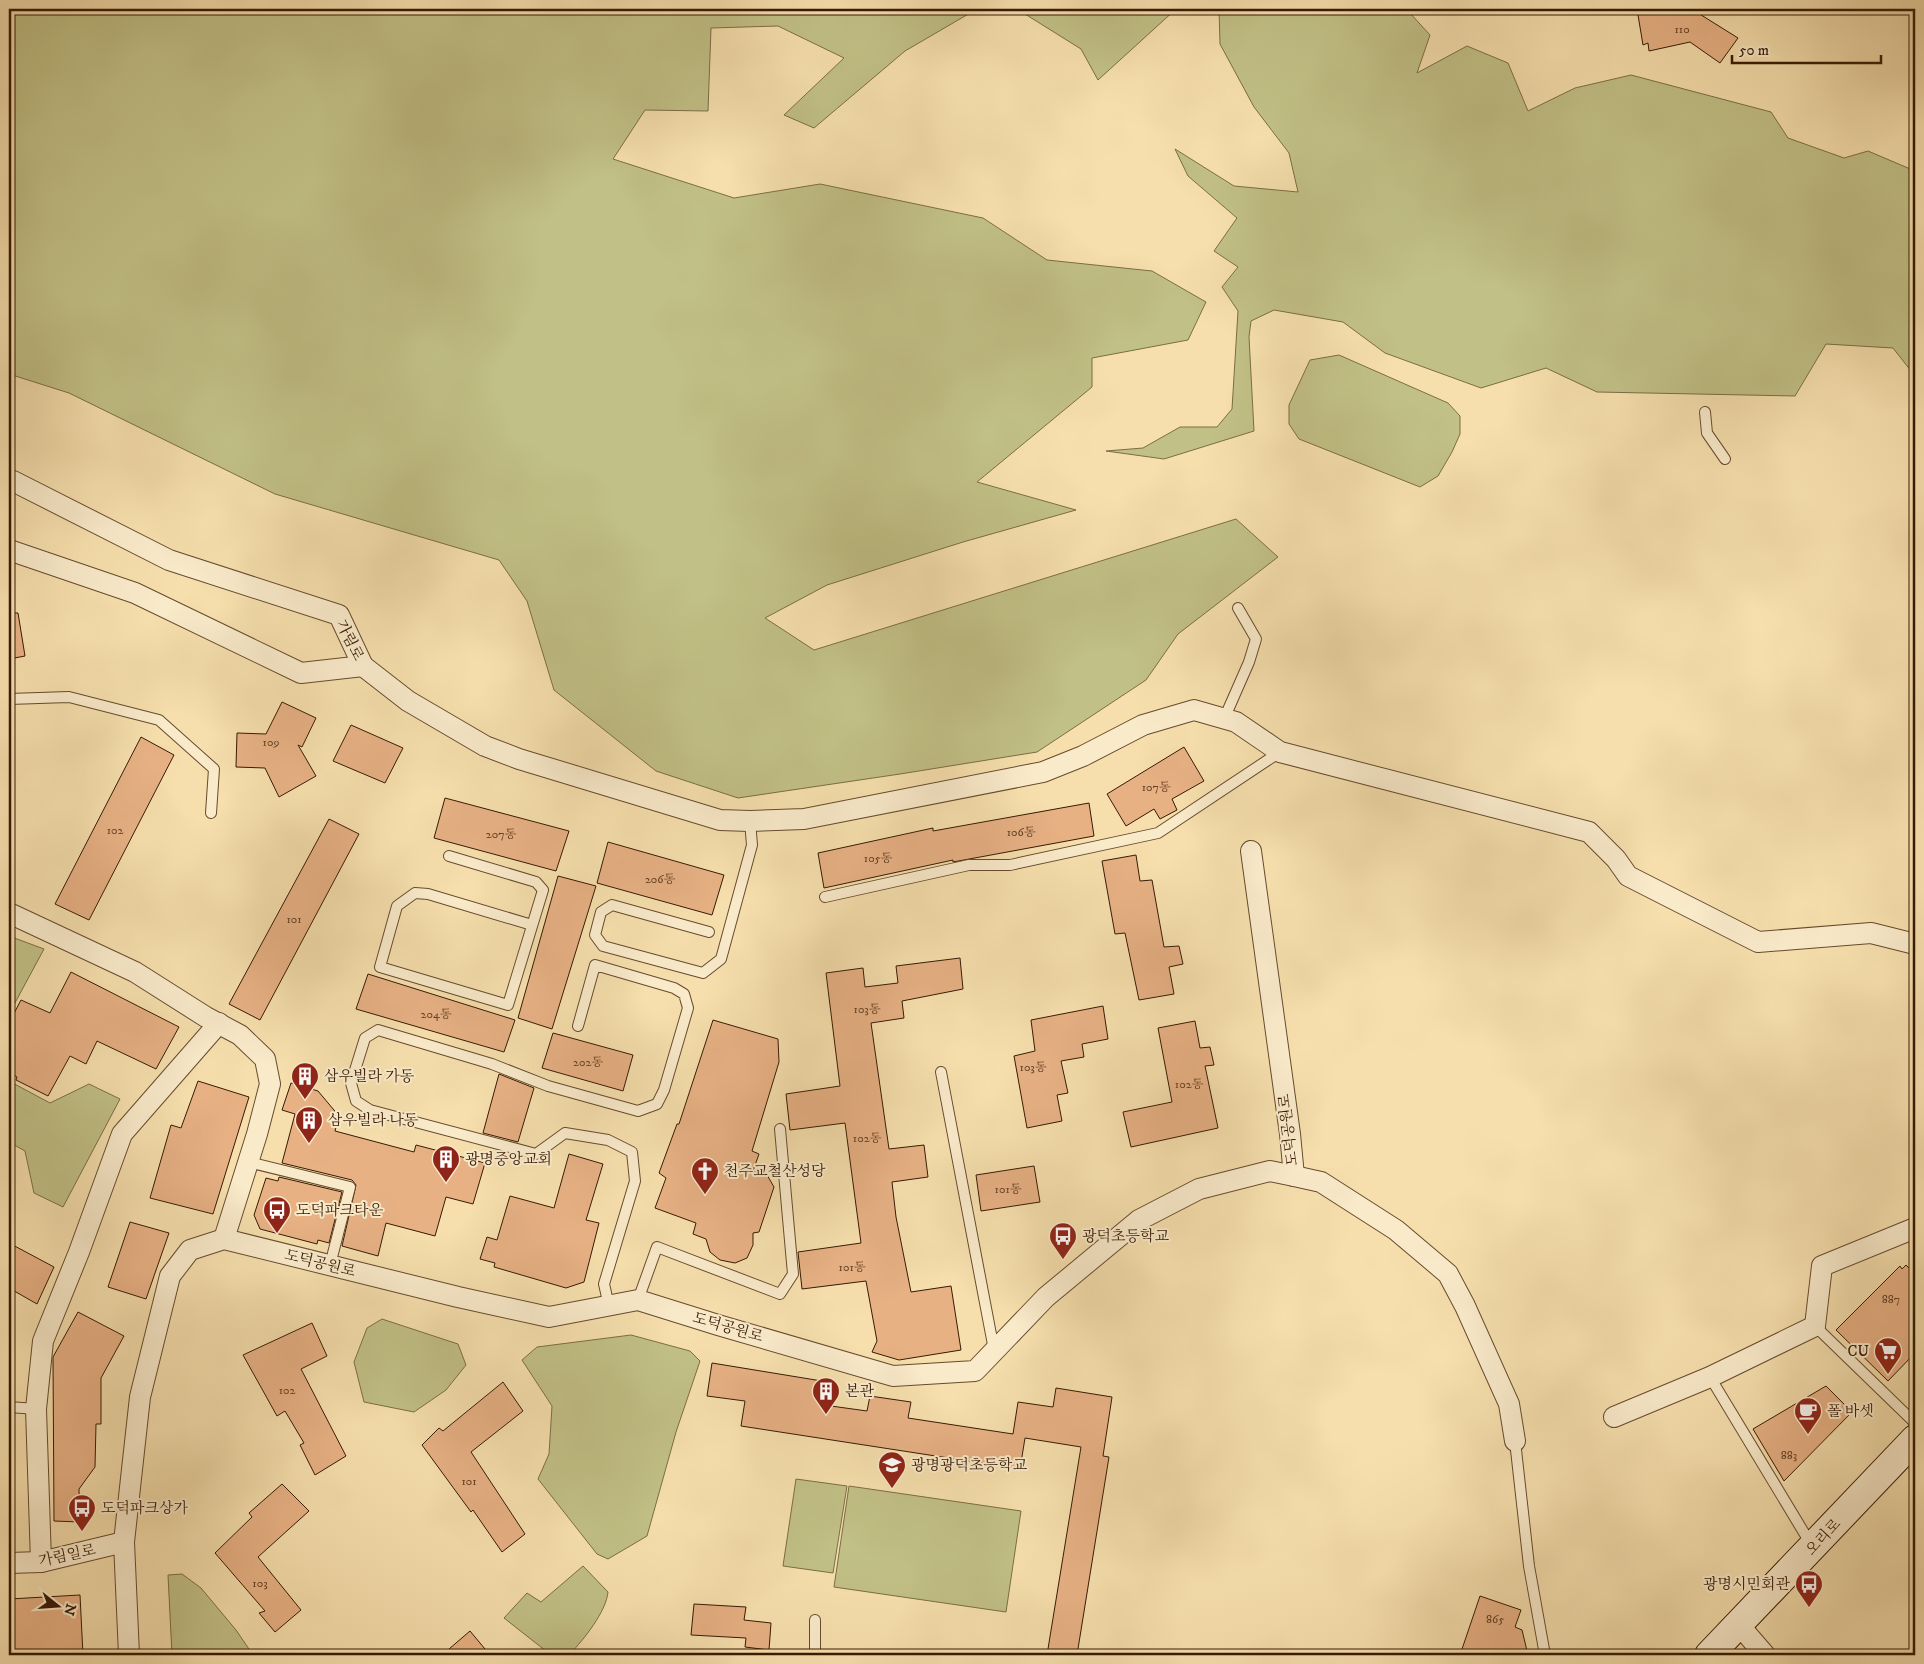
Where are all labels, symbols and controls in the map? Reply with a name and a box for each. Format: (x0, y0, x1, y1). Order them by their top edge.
house number: 110 (1674, 22, 1690, 37)
scale bar (1732, 32, 1880, 64)
text: 50 m (1739, 41, 1769, 60)
street label: 가림로 (331, 617, 368, 664)
house number: 109 (263, 735, 279, 750)
house number: 107동 (1142, 780, 1171, 795)
house number: 102 (107, 823, 123, 838)
house number: 106동 (1007, 825, 1036, 840)
house number: 207동 (486, 827, 517, 842)
house number: 105동 (864, 851, 893, 866)
house number: 206동 (645, 872, 675, 887)
house number: 101 (286, 912, 302, 927)
house number: 103동 (854, 1002, 881, 1017)
house number: 204동 (421, 1007, 452, 1022)
house number: 202동 (573, 1055, 603, 1070)
house number: 103동 (1020, 1060, 1047, 1075)
building icon: 삼우빌라 가동 (290, 1061, 320, 1100)
place label: 삼우빌라 가동 (324, 1067, 415, 1086)
house number: 102동 (1175, 1077, 1204, 1092)
street label: 도덕공원로 (1275, 1092, 1302, 1167)
building icon: 삼우빌라 나동 (294, 1105, 324, 1144)
place label: 삼우빌라 나동 (328, 1111, 419, 1130)
house number: 102동 (853, 1131, 882, 1146)
building icon: 광명중앙교회 (431, 1144, 461, 1183)
place label: 광명중앙교회 (465, 1150, 552, 1169)
church icon: 천주교철산성당 (690, 1156, 720, 1195)
place label: 천주교철산성당 (724, 1162, 826, 1181)
house number: 101동 (995, 1182, 1022, 1197)
bus stop icon: 도덕파크타운 (262, 1195, 292, 1234)
place label: 도덕파크타운 (296, 1201, 383, 1220)
bus stop icon: 광덕초등학교 (1048, 1221, 1078, 1260)
place label: 광덕초등학교 (1082, 1227, 1169, 1246)
street label: 도덕공원로 (282, 1246, 358, 1282)
house number: 101동 (839, 1260, 866, 1275)
house number: 887 (1882, 1292, 1900, 1307)
street label: 도덕공원로 (690, 1308, 766, 1347)
supermarket icon: CU (1873, 1336, 1903, 1375)
place label: CU (1847, 1342, 1869, 1361)
building icon: 본관 (811, 1376, 841, 1415)
place label: 본관 (845, 1382, 874, 1401)
house number: 102 (279, 1383, 295, 1398)
cafe icon: 폴 바셋 (1793, 1396, 1823, 1435)
place label: 폴 바셋 (1827, 1402, 1874, 1421)
house number: 883 (1781, 1448, 1797, 1463)
school or university icon: 광명광덕초등학교 (877, 1450, 907, 1489)
place label: 광명광덕초등학교 (911, 1456, 1027, 1475)
house number: 101 (461, 1474, 477, 1489)
bus stop icon: 도덕파크상가 (67, 1493, 97, 1532)
place label: 도덕파크상가 (101, 1499, 188, 1518)
street label: 오리로 (1802, 1515, 1845, 1560)
street label: 가림일로 (37, 1540, 98, 1571)
bus stop icon: 광명시민회관 (1794, 1569, 1824, 1608)
place label: 광명시민회관 (1703, 1575, 1790, 1594)
house number: 103 (252, 1576, 268, 1591)
north arrow (32, 1582, 82, 1632)
text: N (59, 1601, 80, 1618)
house number: 865 (1486, 1612, 1504, 1627)

